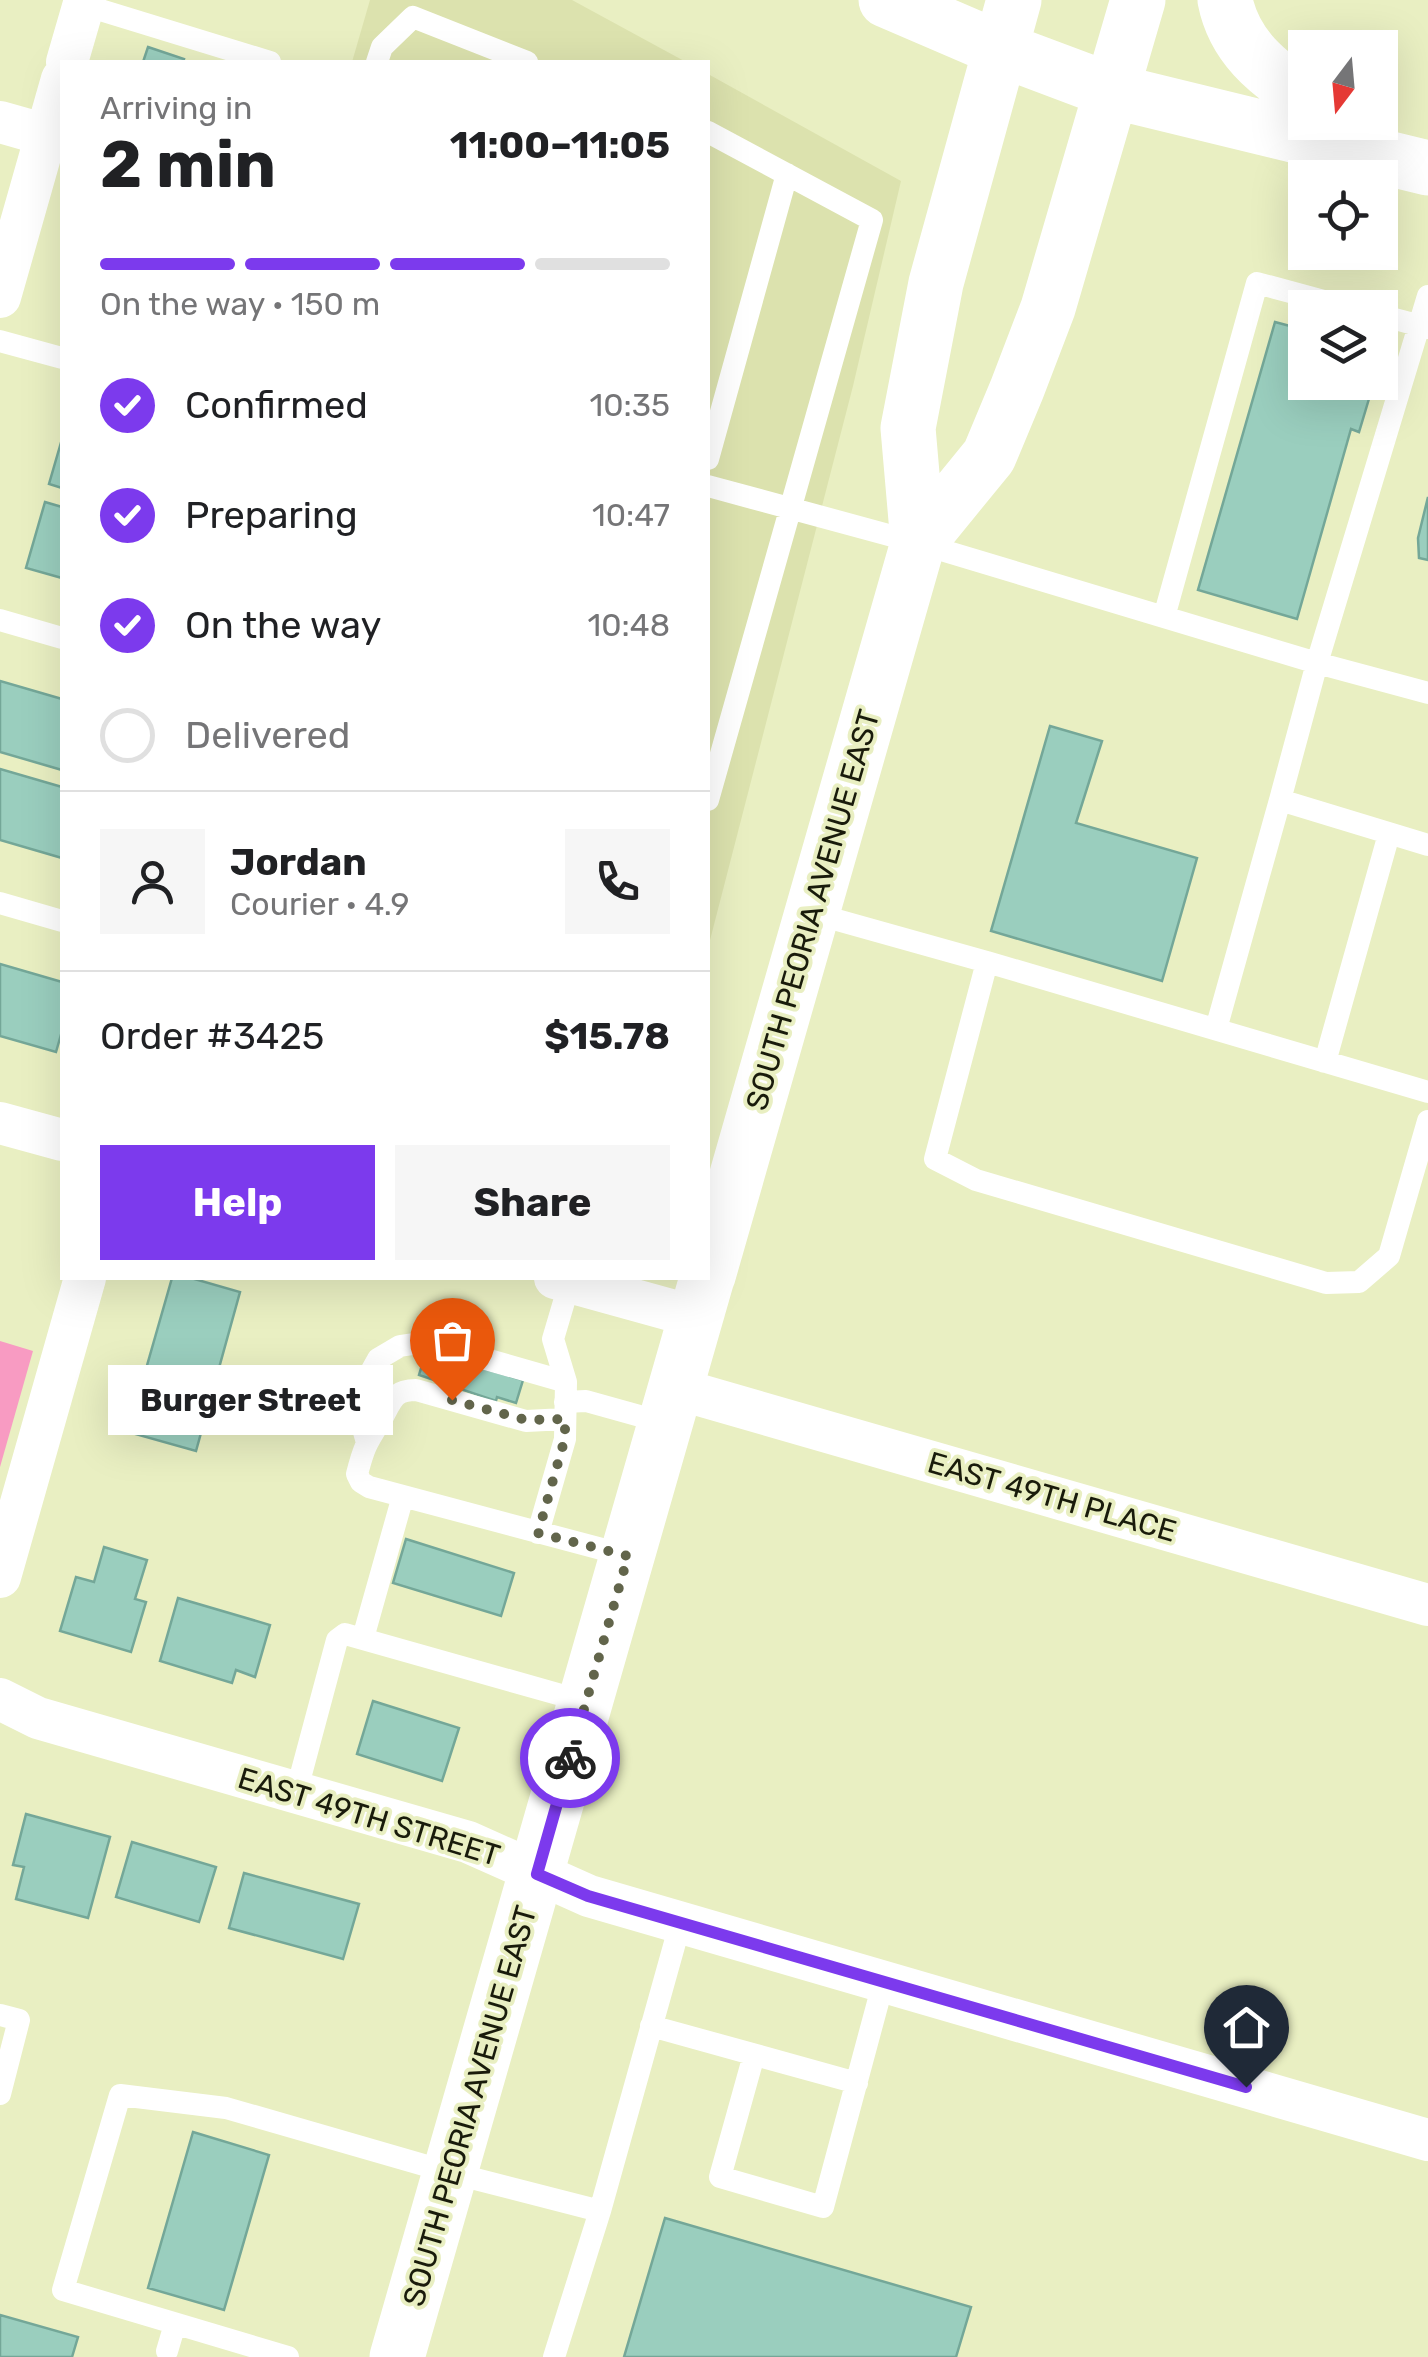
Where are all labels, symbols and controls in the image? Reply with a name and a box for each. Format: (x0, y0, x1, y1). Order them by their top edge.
north arrow (1288, 30, 1398, 140)
map controls (1288, 30, 1398, 400)
text: Arriving in (100, 89, 252, 127)
text: 11:00–11:05 (450, 122, 670, 168)
text: 2 min (100, 126, 276, 203)
button: locate (1288, 160, 1398, 270)
text: On the way · 150 m (100, 285, 380, 323)
button: layers (1288, 290, 1398, 400)
icon: check (100, 378, 155, 433)
text: Confirmed (185, 382, 368, 428)
text: 10:35 (590, 386, 670, 424)
icon: check (100, 488, 155, 543)
text: Preparing (185, 492, 358, 538)
text: 10:47 (592, 496, 670, 534)
icon: check (100, 598, 155, 653)
text: On the way (185, 602, 381, 648)
text: 10:48 (588, 606, 670, 644)
street label: SOUTH PEORIA AVENUE EAST (738, 706, 888, 1114)
text: Delivered (185, 712, 350, 758)
button: person (100, 829, 205, 934)
button: phone (565, 829, 670, 934)
text: Jordan (230, 839, 367, 885)
text: Courier · 4.9 (230, 885, 409, 923)
text: Order #3425 (100, 1013, 324, 1059)
text: $15.78 (544, 1013, 670, 1059)
button: Help (100, 1145, 375, 1260)
button: Share (395, 1145, 670, 1260)
pin (410, 1298, 495, 1401)
icon: bag (425, 1313, 480, 1368)
callout: Burger Street (107, 1365, 392, 1435)
text: Burger Street (140, 1381, 361, 1419)
street label: EAST 49TH PLACE (924, 1444, 1180, 1550)
courier (520, 1708, 620, 1808)
icon: bike (543, 1731, 598, 1786)
street label: EAST 49TH STREET (234, 1760, 504, 1874)
street label: SOUTH PEORIA AVENUE EAST (395, 1902, 545, 2310)
pin (1204, 1985, 1289, 2088)
icon: home (1219, 2000, 1274, 2055)

